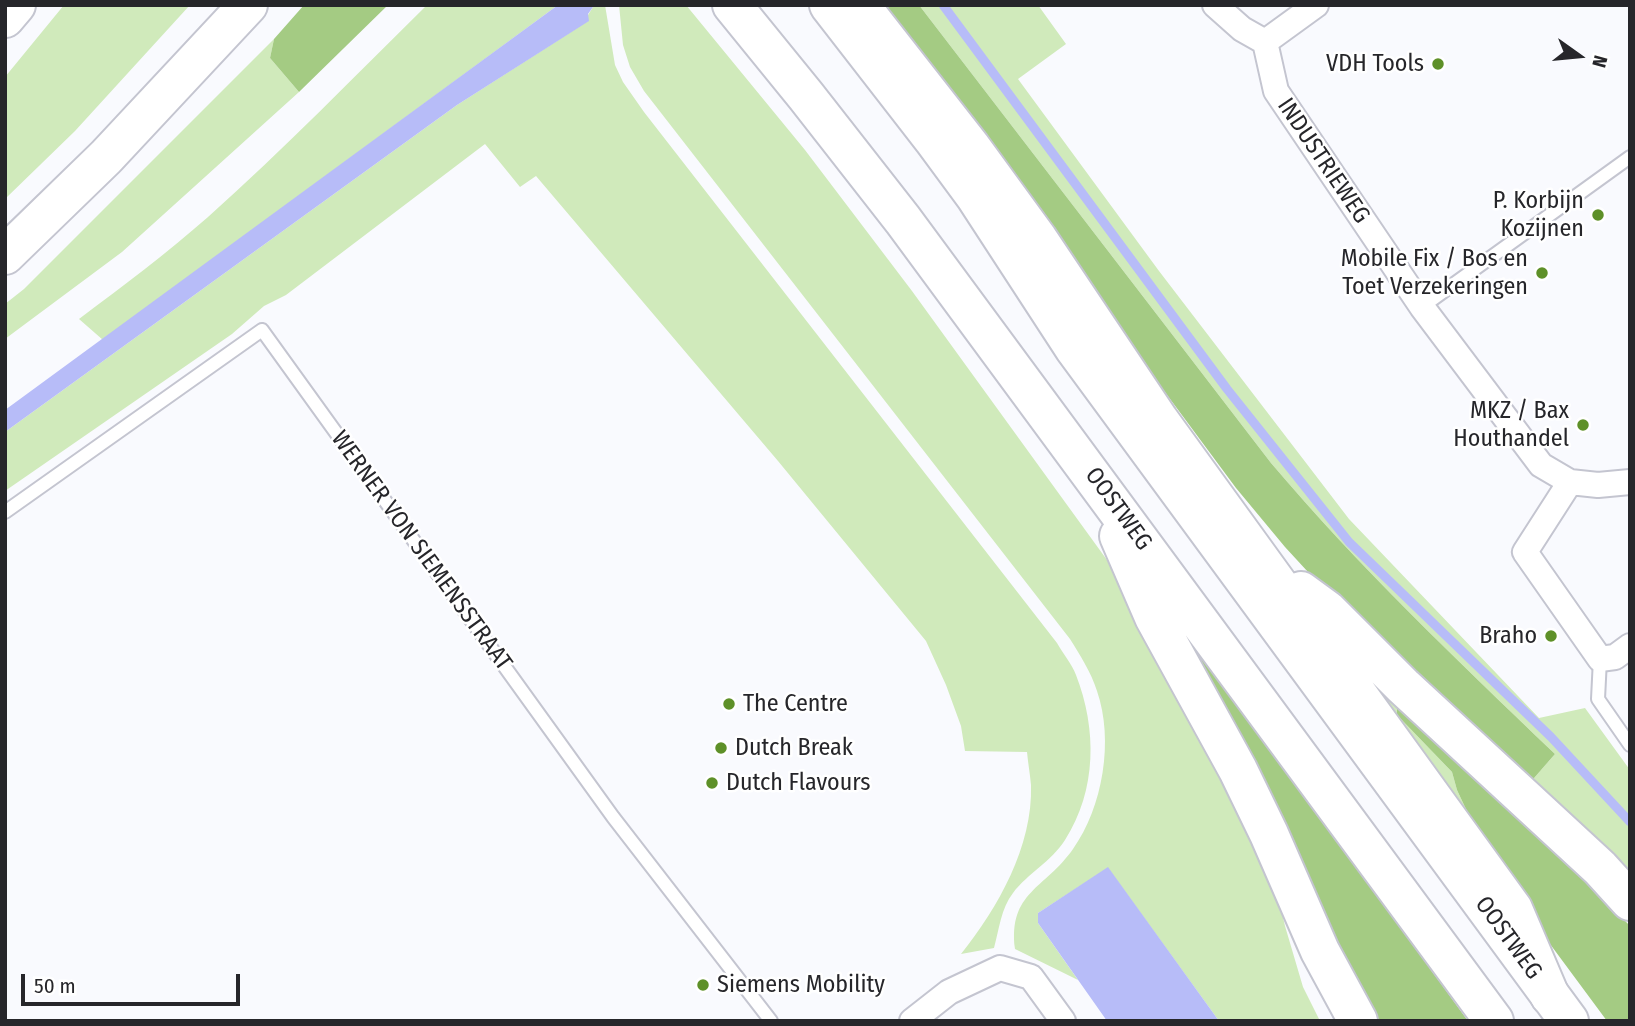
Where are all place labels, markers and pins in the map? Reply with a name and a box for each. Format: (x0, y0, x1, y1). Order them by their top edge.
place label: VDH Tools (1326, 50, 1424, 78)
marker: VDH Tools (1430, 56, 1446, 72)
place label: P. Korbijn Kozijnen (1493, 187, 1584, 243)
marker: P. Korbijn Kozijnen (1590, 207, 1606, 223)
place label: Mobile Fix / Bos en Toet Verzekeringen (1341, 245, 1528, 301)
marker: Mobile Fix / Bos en Toet Verzekeringen (1534, 265, 1550, 281)
place label: MKZ / Bax Houthandel (1453, 397, 1569, 453)
marker: MKZ / Bax Houthandel (1575, 417, 1591, 433)
place label: Braho (1479, 622, 1537, 650)
marker: Braho (1543, 628, 1559, 644)
place label: The Centre (743, 690, 848, 718)
marker: The Centre (721, 696, 737, 712)
place label: Dutch Break (735, 734, 853, 762)
marker: Dutch Break (713, 740, 729, 756)
place label: Dutch Flavours (726, 769, 870, 797)
marker: Dutch Flavours (704, 775, 720, 791)
place label: Siemens Mobility (717, 971, 885, 999)
marker: Siemens Mobility (695, 977, 711, 993)

